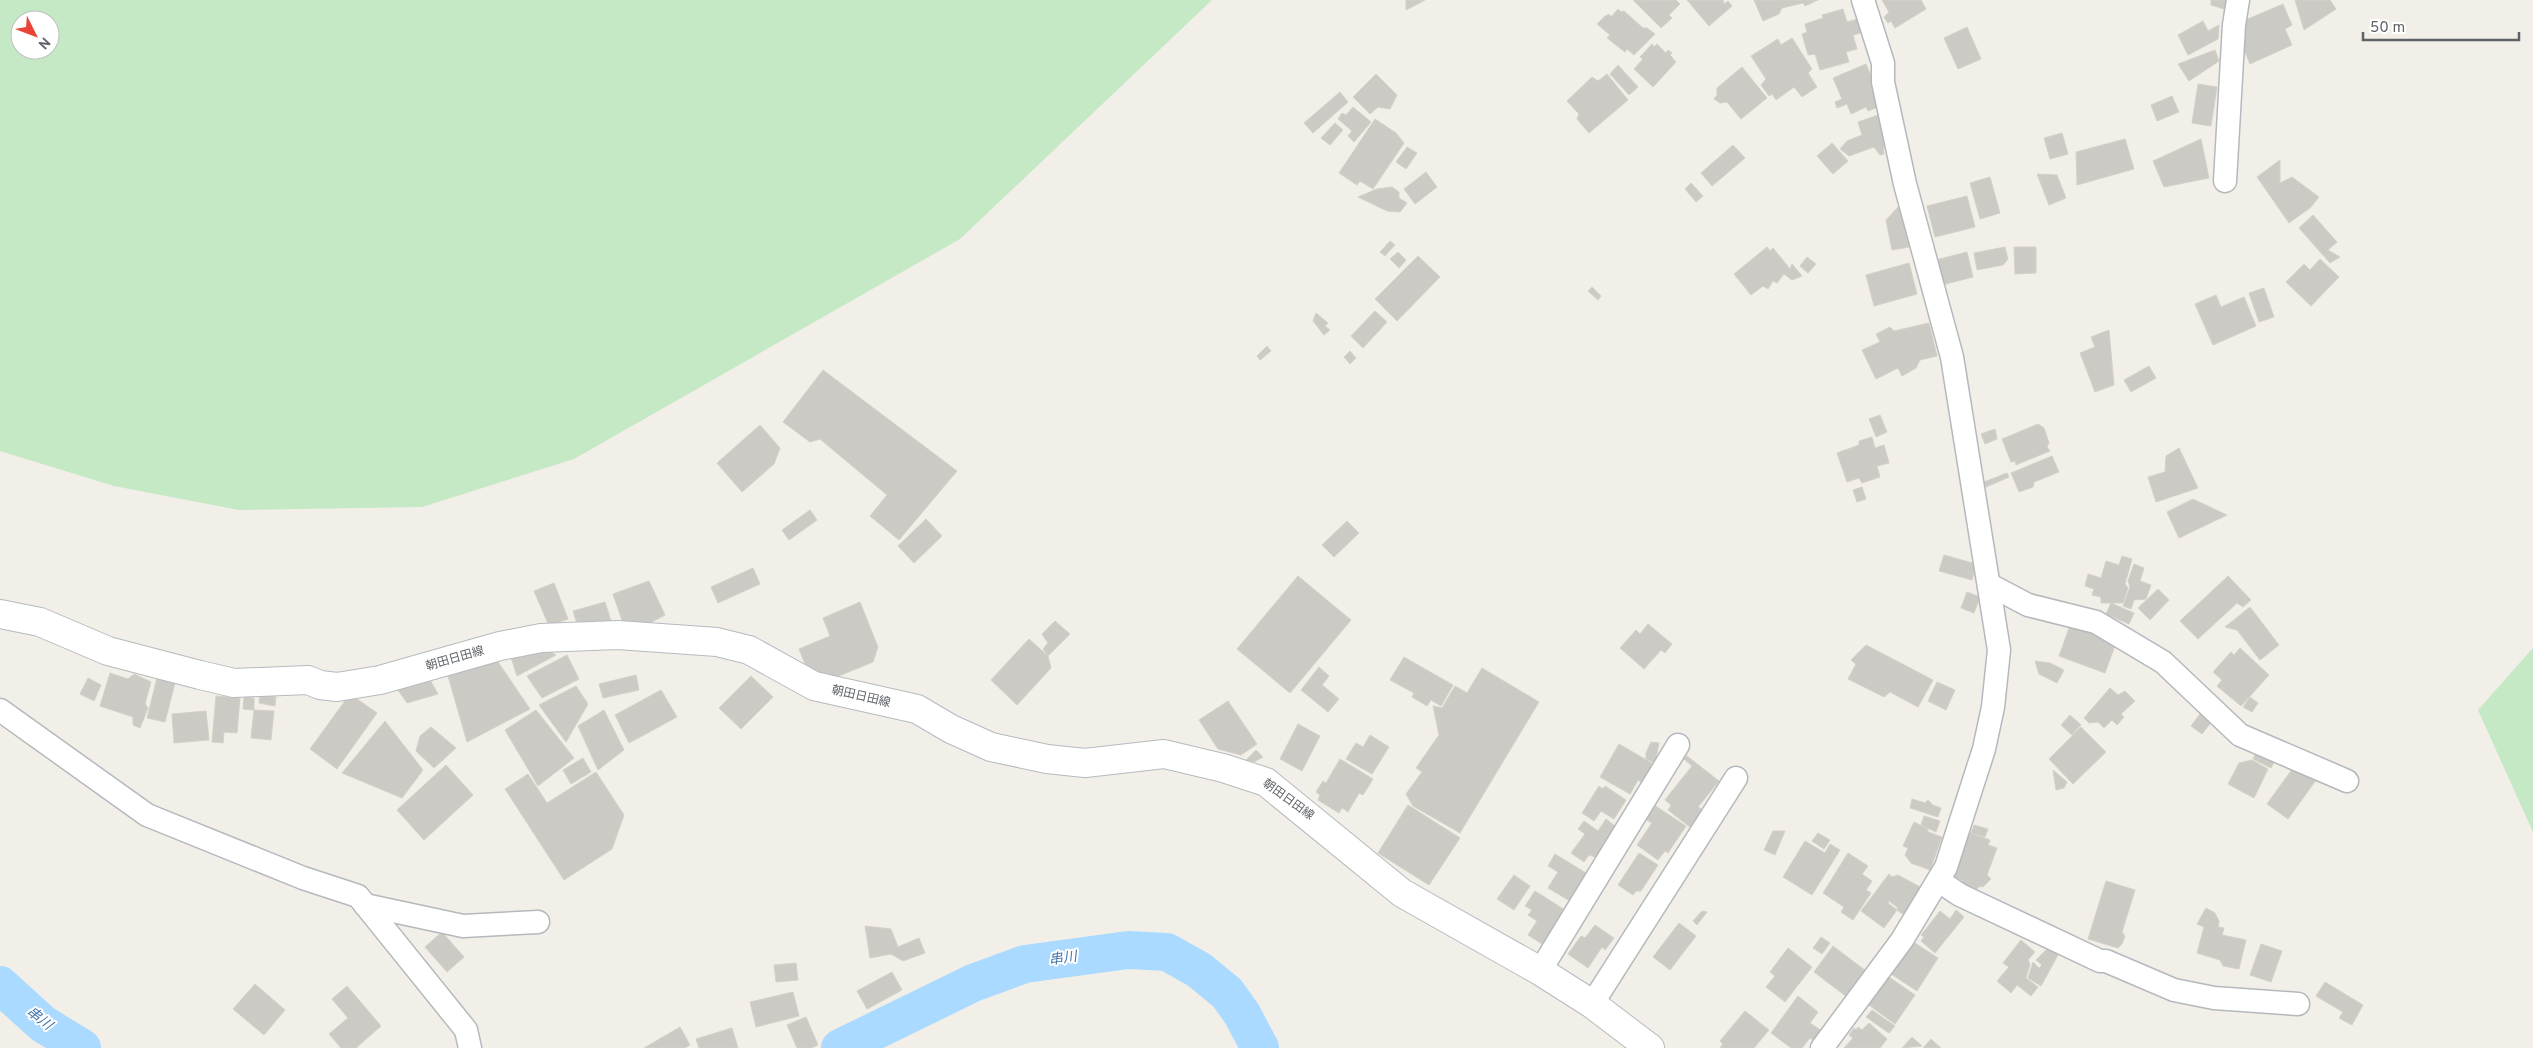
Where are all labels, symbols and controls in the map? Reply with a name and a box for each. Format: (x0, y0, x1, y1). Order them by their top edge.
north arrow (10, 10, 60, 60)
scale bar (2363, 10, 2519, 42)
text: 50 m (2370, 19, 2405, 38)
text: N (34, 33, 53, 52)
street label: 朝田日田線 (424, 643, 486, 675)
street label: 朝田日田線 (830, 682, 892, 712)
street label: 朝田日田線 (1259, 776, 1317, 824)
water label: 串川 (1048, 948, 1080, 969)
water label: 串川 (23, 1004, 57, 1036)

